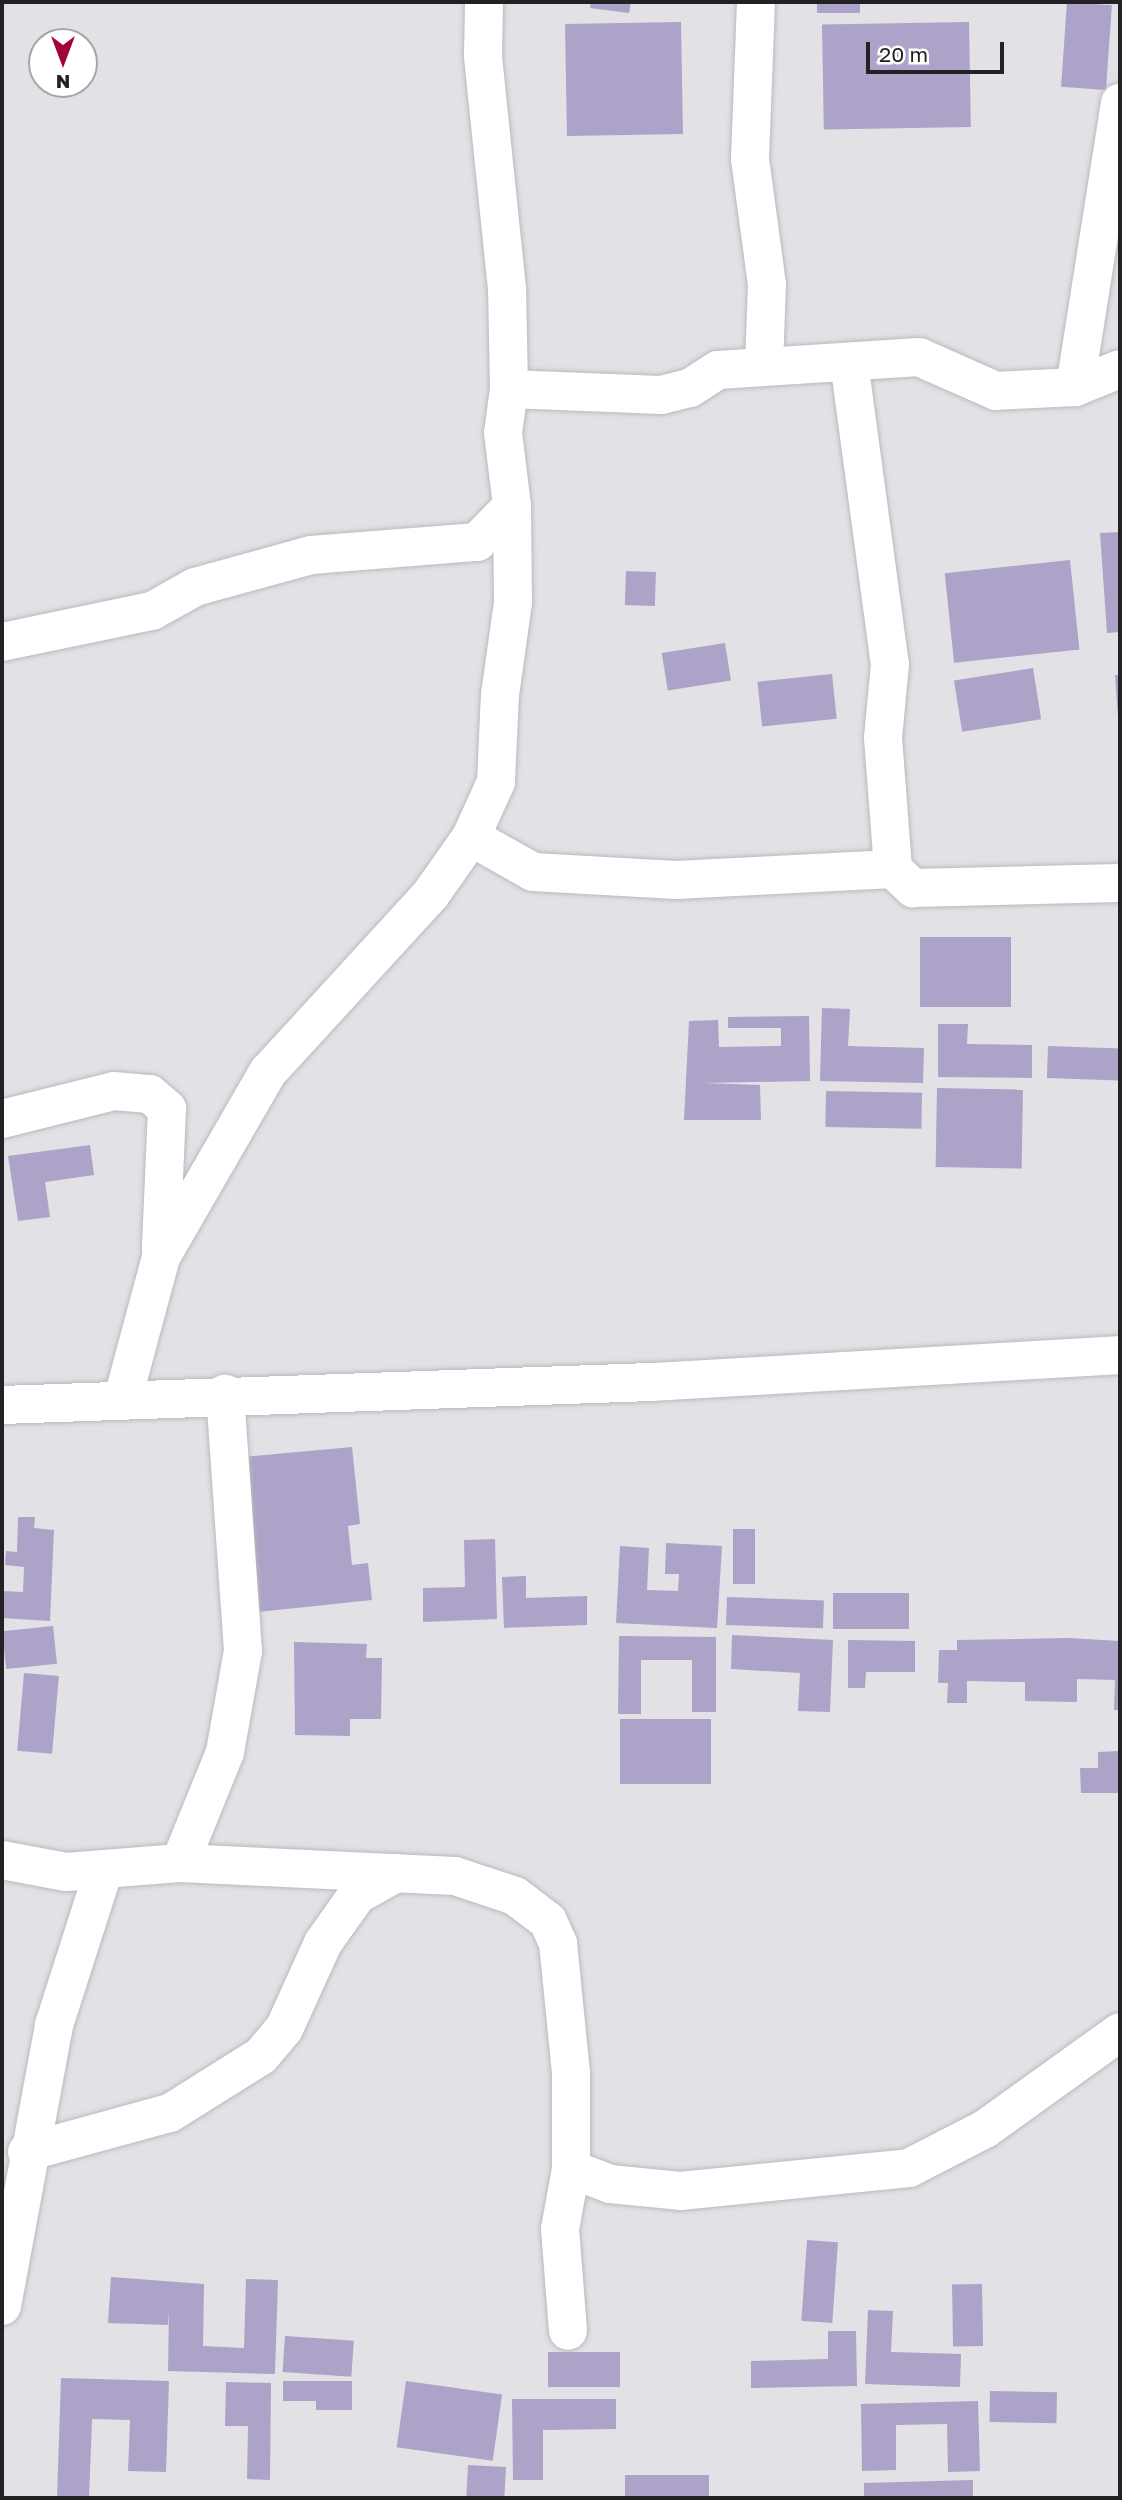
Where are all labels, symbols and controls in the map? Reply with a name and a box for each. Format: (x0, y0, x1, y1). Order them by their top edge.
north arrow (28, 28, 98, 98)
scale bar (870, 28, 1008, 72)
text: 20 m (879, 41, 928, 67)
text: N (56, 71, 70, 94)

